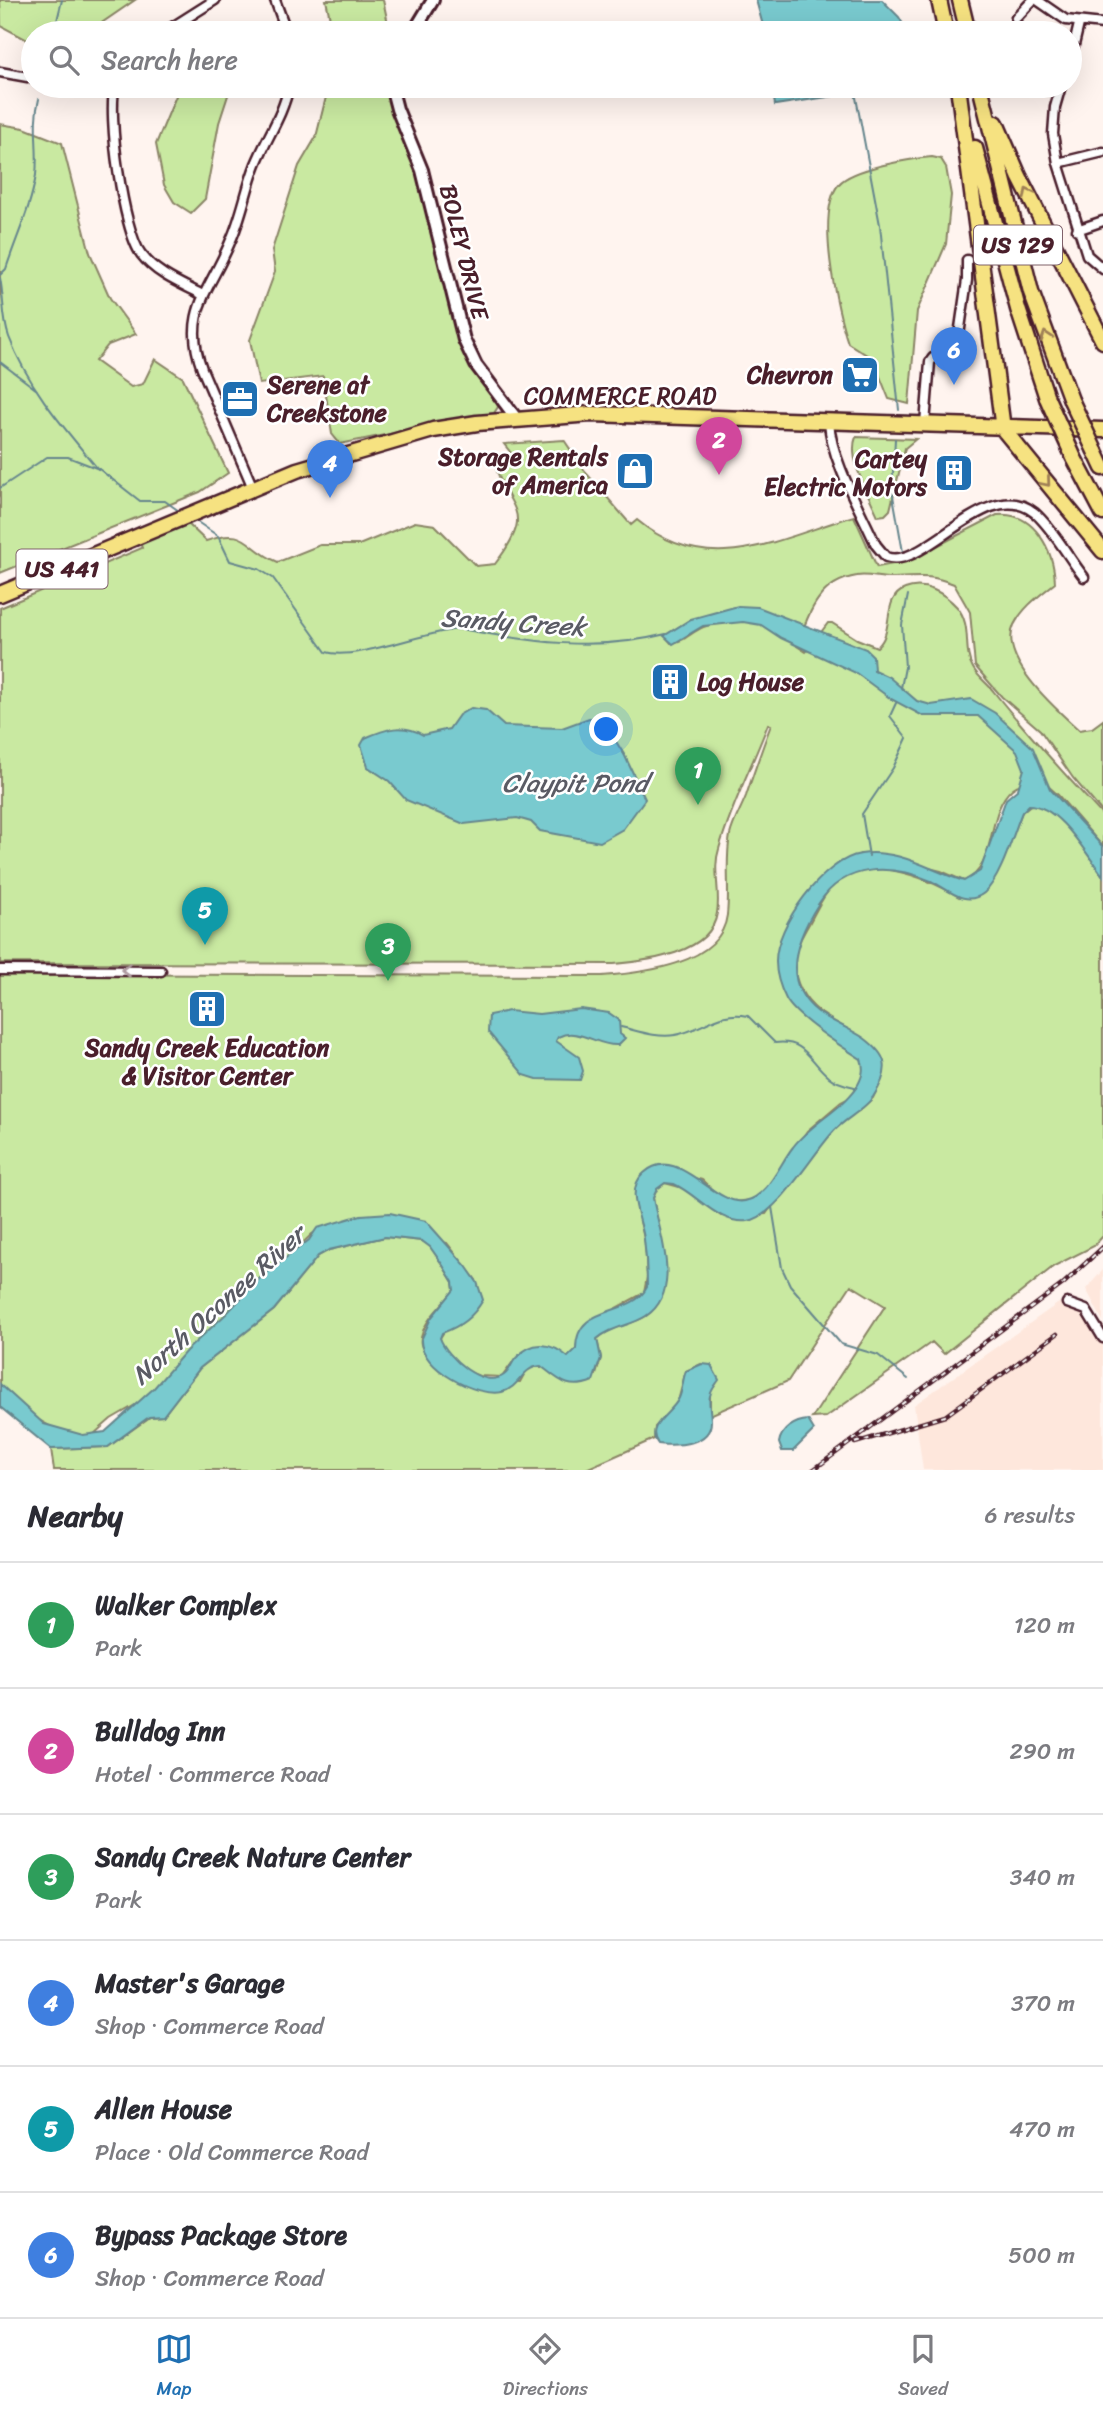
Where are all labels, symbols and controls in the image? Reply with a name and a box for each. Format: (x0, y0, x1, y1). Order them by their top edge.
search box (21, 21, 1082, 98)
text: Search here (101, 37, 238, 83)
icon: search (45, 41, 83, 79)
street label: BOLEY DRIVE (427, 180, 502, 326)
one-way arrow (1022, 188, 1036, 200)
road number: US 129 (974, 226, 1062, 264)
pin: 6 (931, 327, 977, 385)
one-way arrow (1040, 331, 1054, 343)
place label: Chevron (746, 354, 833, 396)
supermarket icon: Chevron (839, 354, 881, 396)
place label: Serene at Creekstone (266, 364, 387, 434)
street label: COMMERCE ROAD (524, 375, 717, 417)
office icon: Serene at Creekstone (219, 378, 261, 420)
pin: 2 (696, 417, 742, 475)
place label: Storage Rentals of America (437, 436, 609, 506)
place label: Cartey Electric Motors (764, 438, 928, 508)
pin: 4 (307, 440, 353, 498)
shop icon: Storage Rentals of America (614, 450, 656, 492)
building icon: Cartey Electric Motors (933, 452, 975, 494)
one-way arrow (1038, 474, 1050, 487)
road number: US 441 (17, 550, 108, 589)
water label: Sandy Creek (439, 594, 590, 650)
building icon: Log House (649, 661, 691, 703)
place label: Log House (697, 661, 805, 703)
your location (589, 712, 623, 746)
pin: 1 (675, 747, 721, 805)
water label: Claypit Pond (502, 760, 655, 806)
pin: 5 (182, 887, 228, 945)
pin: 3 (365, 923, 411, 981)
one-way arrow (120, 963, 131, 978)
building icon: Sandy Creek Education & Visitor Center (186, 988, 228, 1030)
place label: Sandy Creek Education & Visitor Center (84, 1027, 329, 1097)
water label: North Oconee River (120, 1211, 319, 1397)
text: Nearby (28, 1489, 123, 1543)
text: 6 results (985, 1495, 1075, 1536)
text: Walker Complex (95, 1582, 277, 1628)
text: 1 (46, 1605, 56, 1646)
text: 120 m (1014, 1605, 1075, 1646)
text: Park (95, 1628, 142, 1669)
text: Bulldog Inn (95, 1708, 225, 1754)
text: 2 (44, 1731, 58, 1772)
text: 290 m (1009, 1731, 1075, 1772)
text: Hotel · Commerce Road (95, 1754, 330, 1795)
text: Sandy Creek Nature Center (95, 1834, 410, 1880)
text: 3 (45, 1857, 57, 1898)
text: 340 m (1010, 1857, 1075, 1898)
text: Park (95, 1880, 142, 1921)
text: Master's Garage (95, 1960, 285, 2006)
text: 4 (44, 1983, 58, 2024)
text: 370 m (1011, 1983, 1075, 2024)
text: Shop · Commerce Road (95, 2006, 324, 2047)
text: Allen House (95, 2086, 232, 2132)
text: 5 (44, 2109, 58, 2150)
text: 470 m (1009, 2109, 1075, 2150)
text: Place · Old Commerce Road (95, 2132, 369, 2173)
text: Bypass Package Store (95, 2212, 347, 2258)
text: 6 (44, 2235, 58, 2276)
text: 500 m (1008, 2235, 1075, 2276)
text: Shop · Commerce Road (95, 2258, 324, 2299)
tab: Map (155, 2330, 193, 2405)
tab: Directions (503, 2330, 588, 2405)
tab: Saved (898, 2330, 948, 2405)

